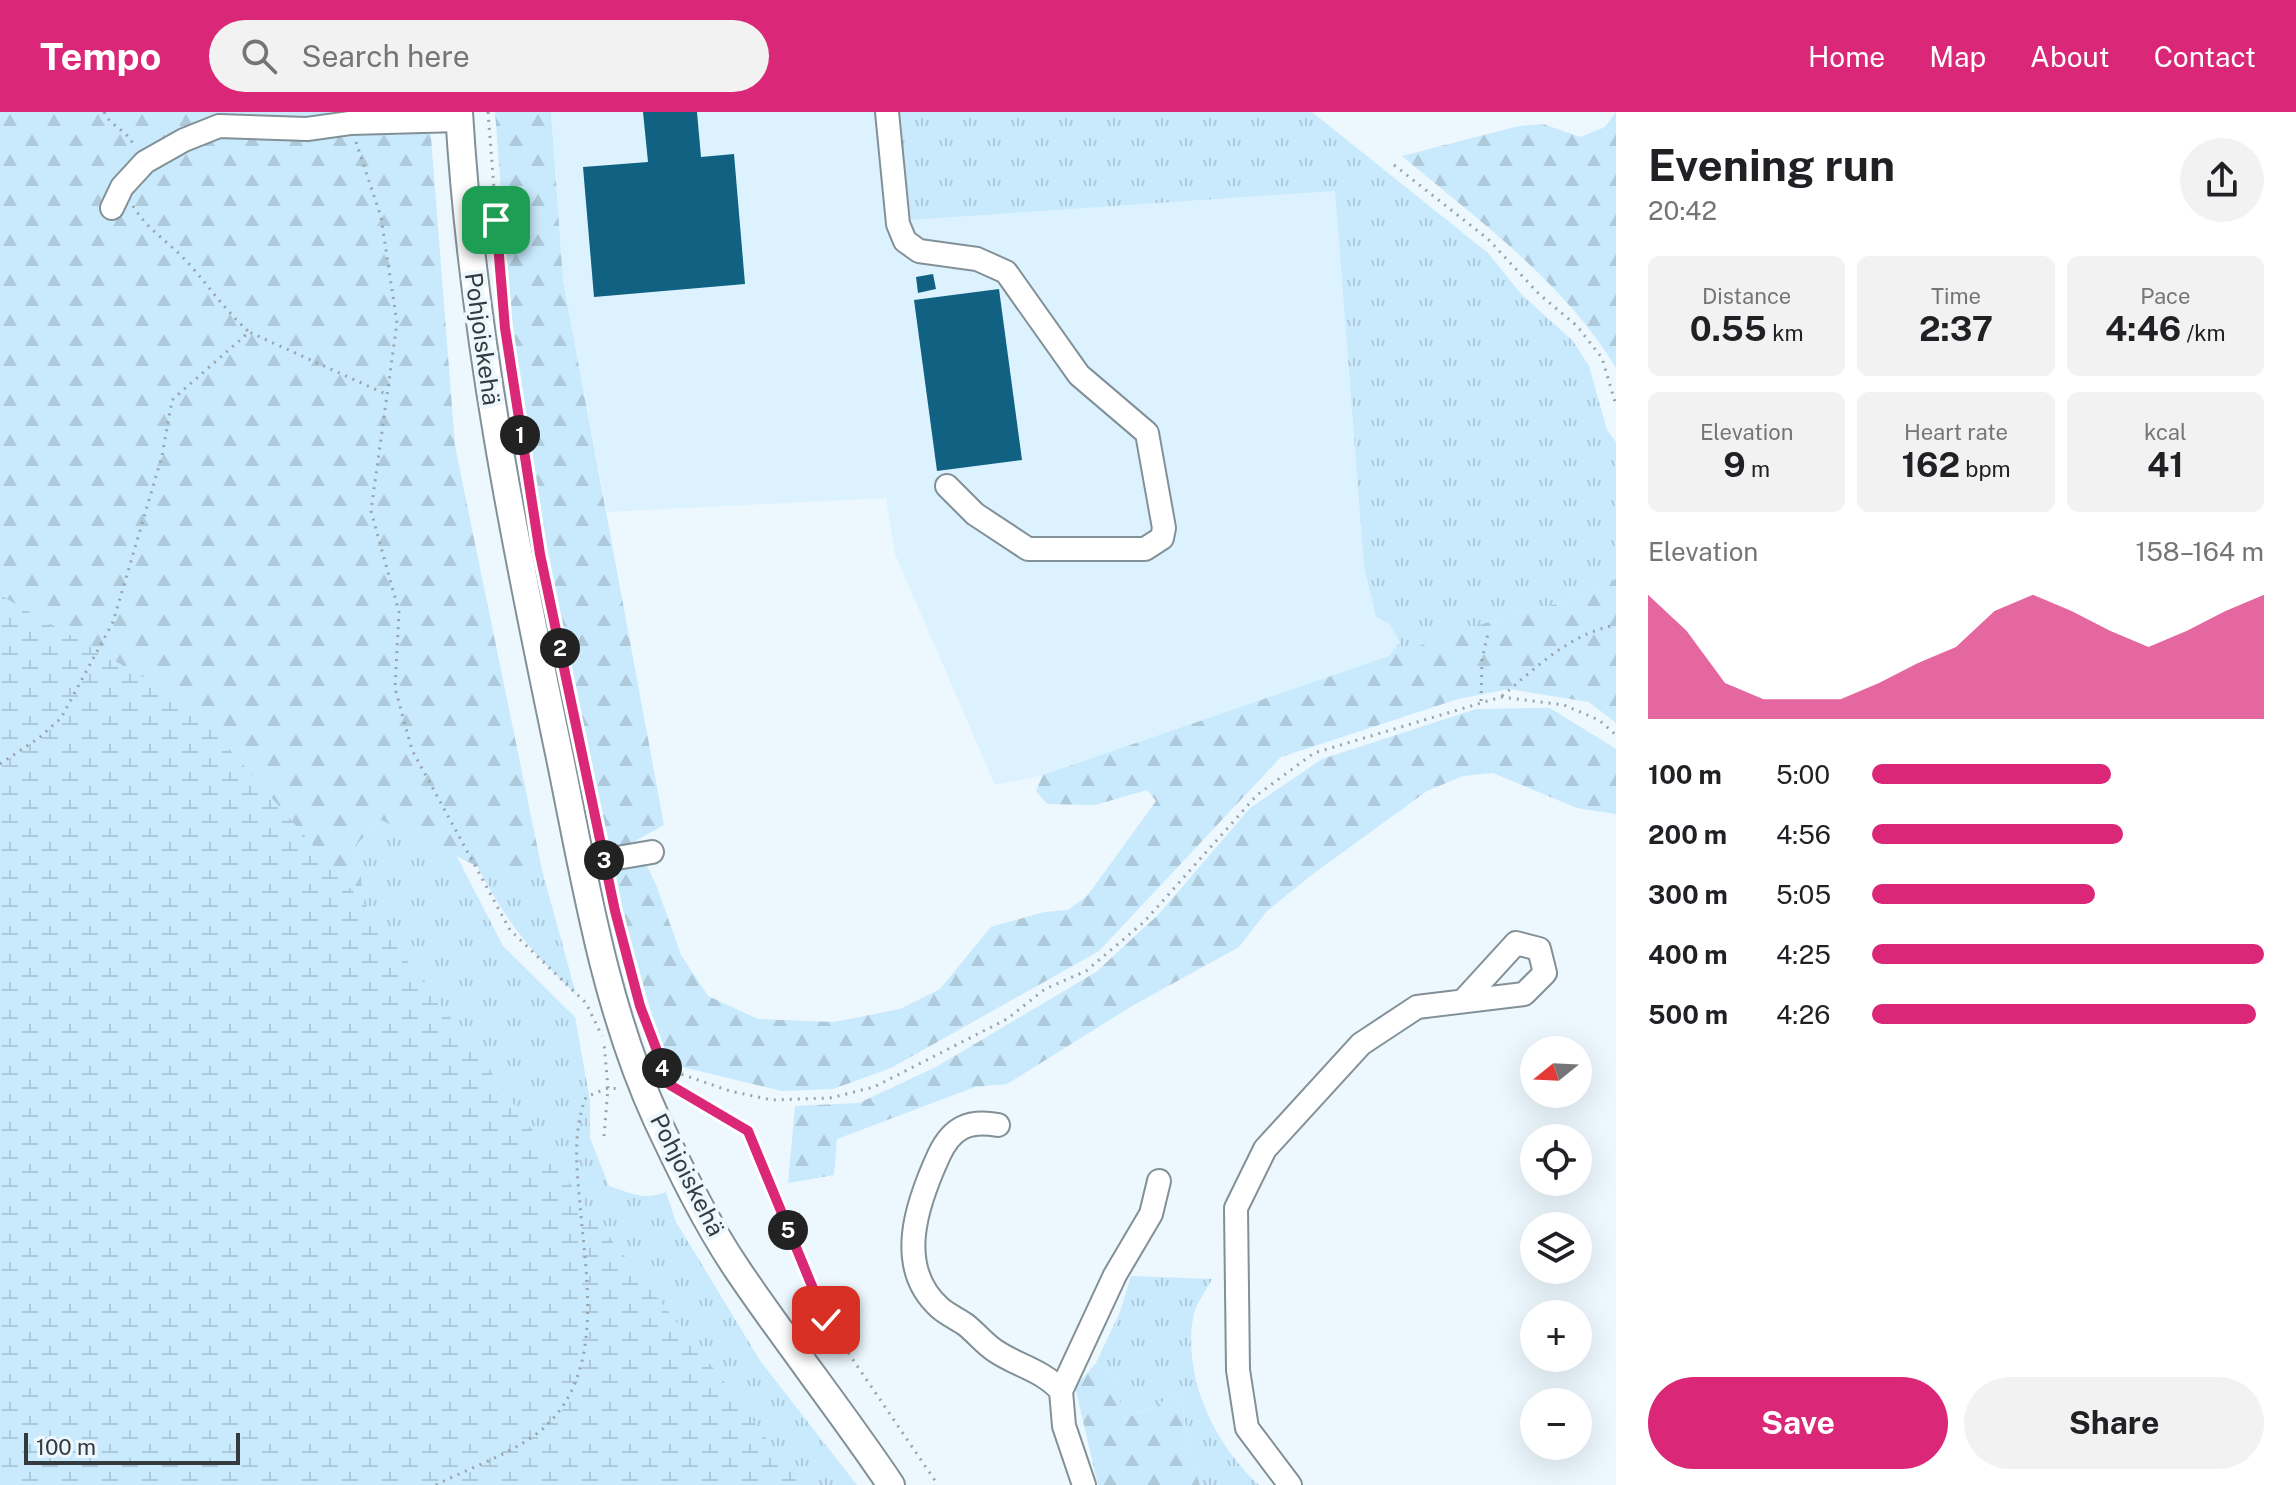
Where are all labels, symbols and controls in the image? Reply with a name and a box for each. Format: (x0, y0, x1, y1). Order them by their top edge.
search box (209, 20, 769, 92)
text: Tempo (40, 34, 161, 79)
icon: search (237, 34, 281, 78)
text: Search here (301, 38, 470, 74)
text: Home (1808, 40, 1885, 73)
text: Map (1929, 40, 1986, 73)
text: About (2030, 40, 2110, 73)
text: Contact (2154, 40, 2256, 73)
button: share (2180, 138, 2264, 222)
text: Evening run (1648, 139, 1895, 191)
pin (462, 186, 530, 254)
text: 20:42 (1648, 195, 1717, 226)
icon: arrive (474, 198, 518, 242)
street label: Pohjoiskehä (460, 271, 506, 407)
text: Distance (1702, 283, 1791, 309)
text: Time (1931, 283, 1981, 309)
text: Pace (2140, 283, 2190, 309)
text: 0.55 (1690, 309, 1767, 349)
text: 2:37 (1919, 309, 1993, 349)
text: 4:46 (2105, 309, 2181, 349)
text: km (1767, 320, 1804, 346)
text: /km (2181, 320, 2226, 346)
pin: 1 (500, 415, 540, 455)
text: Elevation (1700, 419, 1793, 445)
text: Heart rate (1904, 419, 2008, 445)
text: kcal (2144, 419, 2187, 445)
text: 1 (515, 422, 525, 448)
text: 9 (1723, 445, 1746, 485)
text: 162 (1901, 445, 1960, 485)
text: 41 (2147, 445, 2184, 485)
text: m (1746, 456, 1770, 482)
text: bpm (1960, 456, 2011, 482)
text: Elevation (1648, 536, 1758, 567)
text: 158–164 m (2136, 536, 2264, 567)
pin: 2 (540, 628, 580, 668)
text: 2 (553, 635, 567, 661)
text: 100 m (1648, 759, 1722, 790)
text: 5:00 (1776, 759, 1830, 790)
text: 200 m (1648, 819, 1727, 850)
text: 4:56 (1776, 819, 1831, 850)
pin: 3 (584, 840, 624, 880)
text: 3 (597, 847, 611, 873)
text: 300 m (1648, 879, 1728, 910)
text: 5:05 (1776, 879, 1831, 910)
text: 400 m (1648, 939, 1728, 970)
text: 4:25 (1776, 939, 1831, 970)
text: 500 m (1648, 999, 1728, 1030)
text: 4:26 (1776, 999, 1830, 1030)
north arrow (1520, 1036, 1592, 1108)
map controls (1520, 1036, 1592, 1460)
pin: 4 (642, 1048, 682, 1088)
text: 4 (655, 1055, 669, 1081)
street label: Pohjoiskehä (645, 1108, 731, 1241)
button: locate (1520, 1124, 1592, 1196)
pin: 5 (768, 1210, 808, 1250)
button: layers (1520, 1212, 1592, 1284)
text: 5 (781, 1217, 795, 1243)
pin (792, 1286, 860, 1354)
icon: check (804, 1298, 848, 1342)
button: + (1520, 1300, 1592, 1372)
button: Save (1648, 1377, 1948, 1469)
button: Share (1964, 1377, 2264, 1469)
button: − (1520, 1388, 1592, 1460)
scale bar (24, 1429, 240, 1465)
text: 100 m (36, 1434, 96, 1460)

